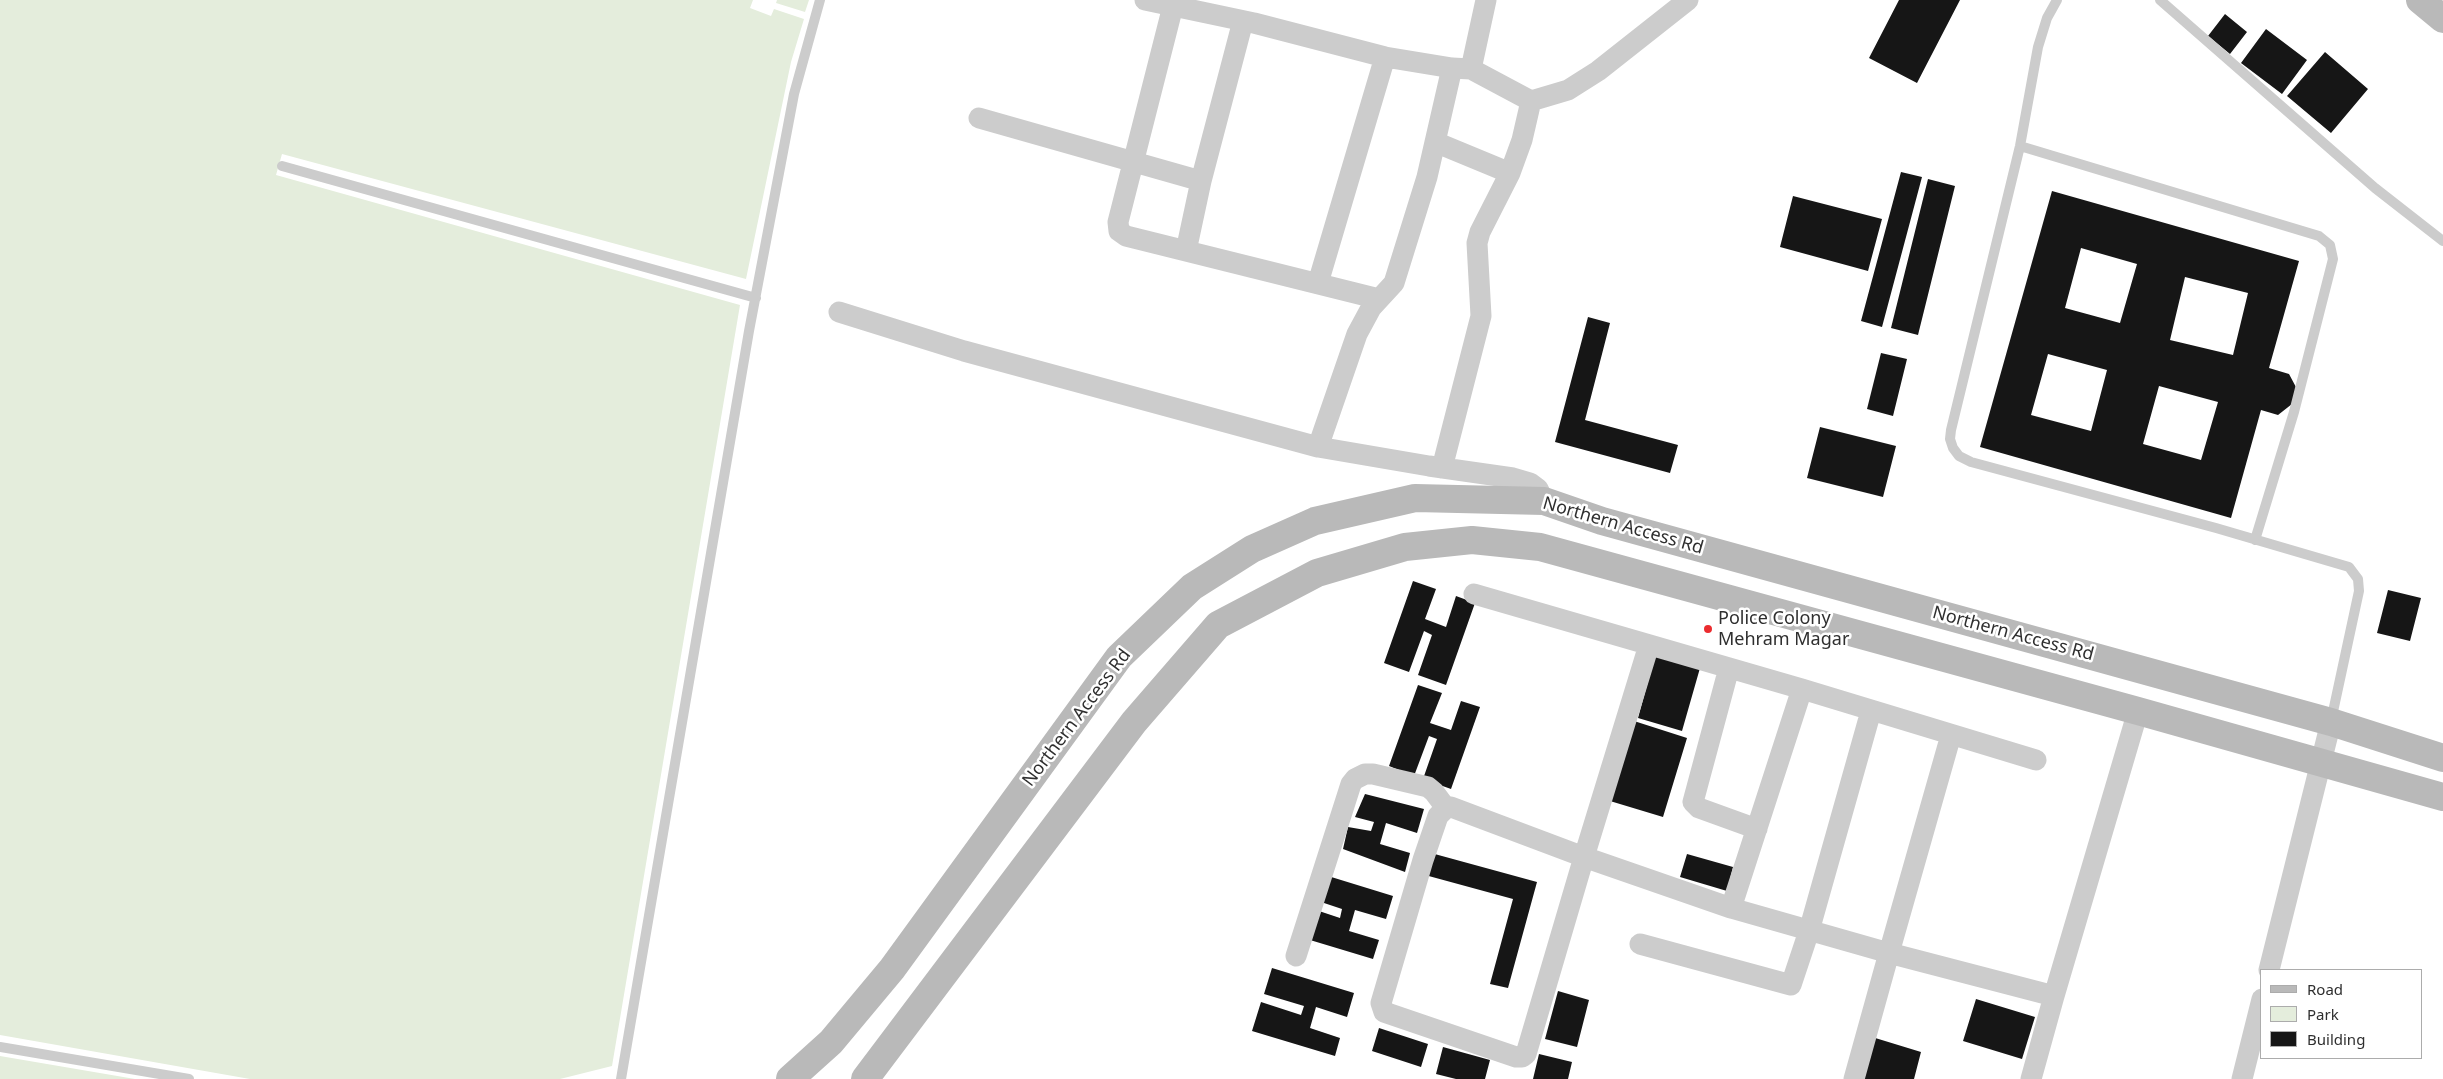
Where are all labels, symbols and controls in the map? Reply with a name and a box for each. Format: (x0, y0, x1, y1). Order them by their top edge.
street label: Northern Access Rd (1540, 493, 1706, 559)
street label: Northern Access Rd (1930, 602, 2096, 666)
place label: Police Colony Mehram Magar (1718, 608, 1849, 650)
marker: Police Colony Mehram Magar (1702, 623, 1714, 635)
street label: Northern Access Rd (1018, 645, 1136, 791)
legend (2260, 969, 2423, 1059)
text: Road (2307, 979, 2343, 999)
text: Park (2307, 1004, 2339, 1024)
text: Building (2307, 1029, 2365, 1049)

